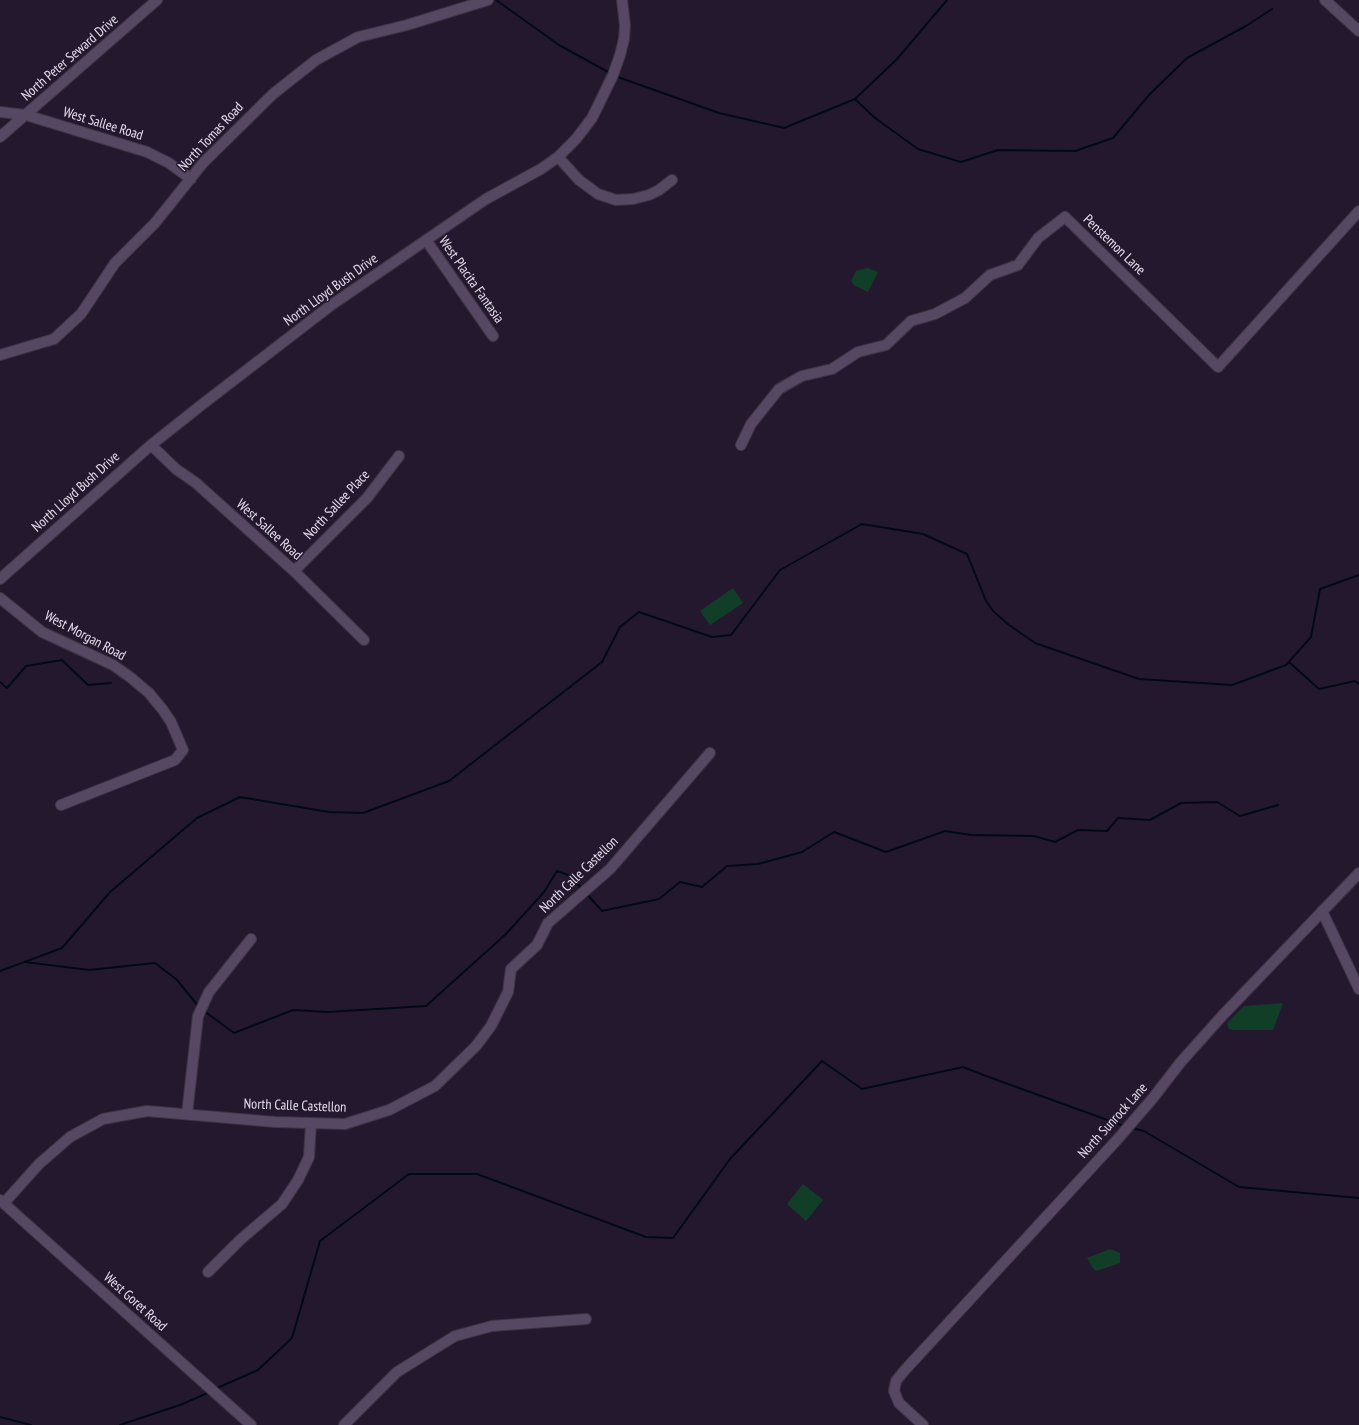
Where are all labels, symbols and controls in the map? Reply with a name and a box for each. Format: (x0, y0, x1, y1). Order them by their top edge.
street label: North Peter Seward Drive (18, 11, 122, 105)
street label: North Tomas Road (175, 99, 247, 175)
street label: West Sallee Road (61, 104, 145, 144)
street label: Penstemon Lane (1080, 211, 1148, 279)
street label: West Placita Fantasia (435, 233, 507, 327)
street label: North Lloyd Bush Drive (281, 250, 381, 330)
street label: North Lloyd Bush Drive (29, 448, 123, 536)
street label: North Sallee Place (301, 467, 373, 543)
street label: West Sallee Road (233, 496, 305, 564)
street label: West Morgan Road (41, 608, 129, 664)
street label: North Calle Castellon (536, 833, 622, 917)
street label: North Sunrock Lane (1075, 1080, 1151, 1162)
street label: North Calle Castellon (243, 1096, 347, 1116)
street label: West Goret Road (100, 1269, 170, 1335)

